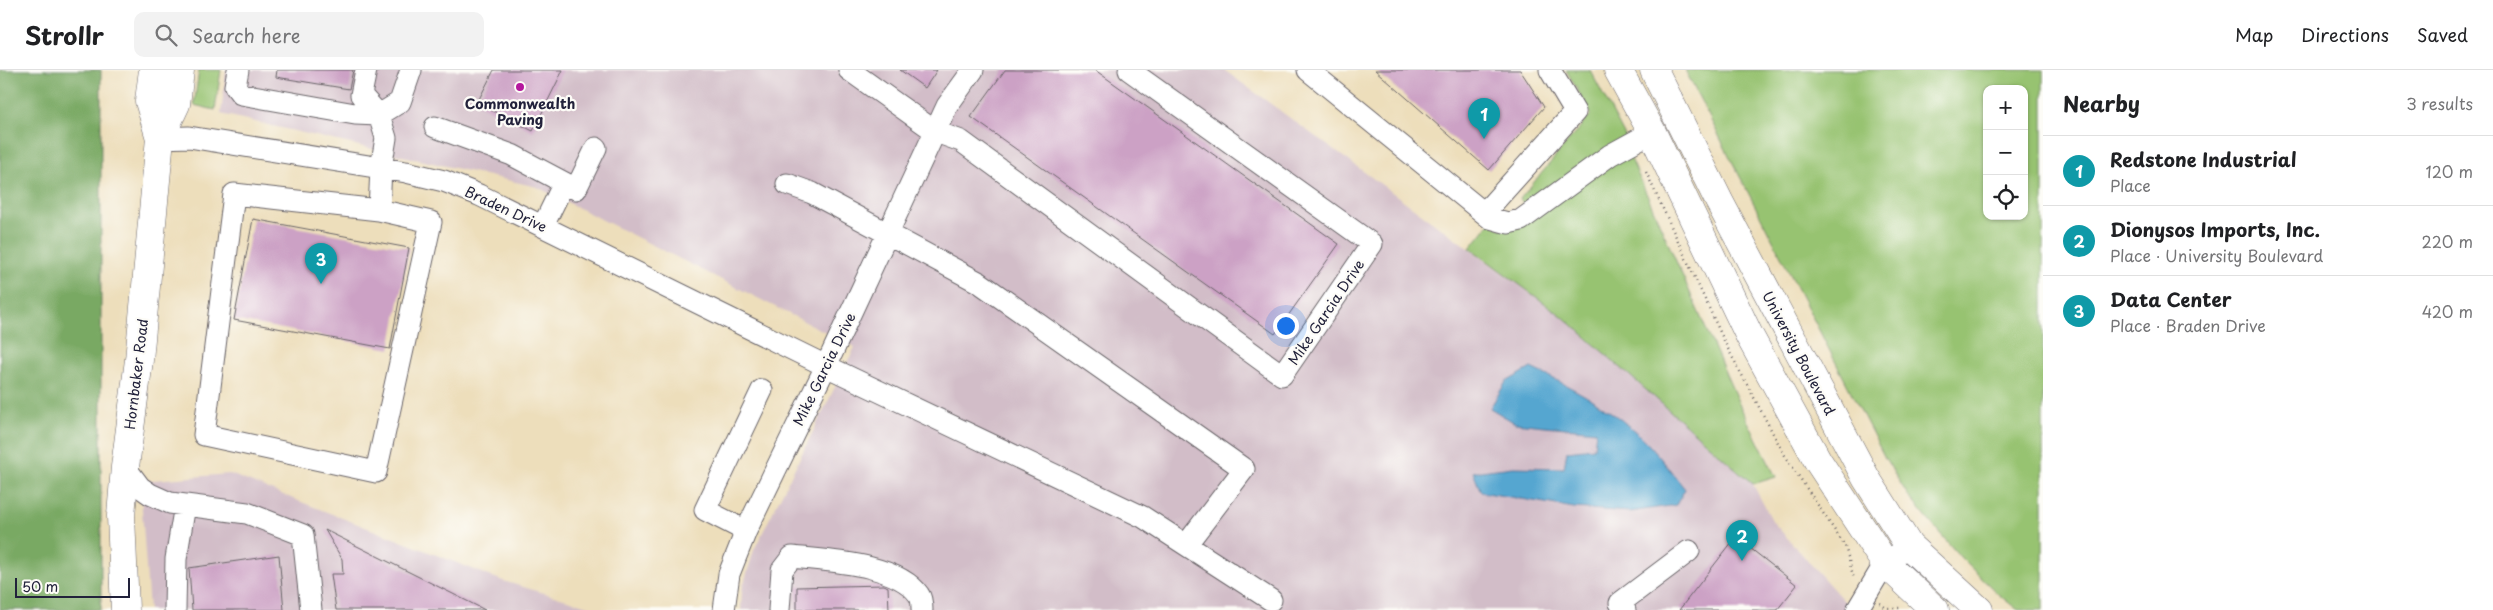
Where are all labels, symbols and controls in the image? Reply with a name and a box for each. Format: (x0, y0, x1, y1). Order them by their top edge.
search box (134, 12, 484, 57)
text: Strollr (25, 17, 104, 53)
icon: search (152, 21, 180, 49)
text: Search here (192, 21, 301, 49)
text: Map (2235, 21, 2273, 48)
text: Directions (2301, 21, 2389, 48)
text: Saved (2417, 21, 2468, 48)
marker: Commonwealth Paving (514, 81, 526, 93)
map controls (1983, 85, 2028, 220)
button: + (1983, 85, 2028, 130)
text: Nearby (2063, 87, 2140, 119)
text: 3 results (2406, 91, 2473, 115)
place label: Commonwealth Paving (465, 93, 575, 130)
pin: 1 (1468, 98, 1500, 139)
button: − (1983, 130, 2028, 175)
text: Redstone Industrial (2110, 145, 2297, 173)
text: 1 (2075, 159, 2083, 183)
text: 120 m (2426, 159, 2473, 183)
text: Place (2110, 173, 2151, 197)
button: locate (1983, 175, 2028, 220)
street label: Braden Drive (461, 181, 551, 237)
text: Dionysos Imports, Inc. (2110, 215, 2320, 243)
text: 2 (2073, 229, 2085, 253)
text: 220 m (2422, 229, 2473, 253)
pin: 3 (305, 243, 337, 284)
text: Place · University Boulevard (2110, 243, 2323, 267)
street label: Mike Garcia Drive (1283, 255, 1369, 369)
text: Data Center (2110, 285, 2232, 313)
street label: University Boulevard (1757, 287, 1841, 419)
text: 3 (2074, 299, 2084, 323)
text: 420 m (2422, 299, 2473, 323)
street label: Mike Garcia Drive (787, 308, 861, 429)
your location (1273, 313, 1299, 339)
text: Place · Braden Drive (2110, 313, 2266, 337)
street label: Hornbaker Road (119, 317, 153, 431)
pin: 2 (1726, 520, 1758, 561)
scale bar (15, 575, 130, 598)
text: 50 m (22, 576, 58, 597)

